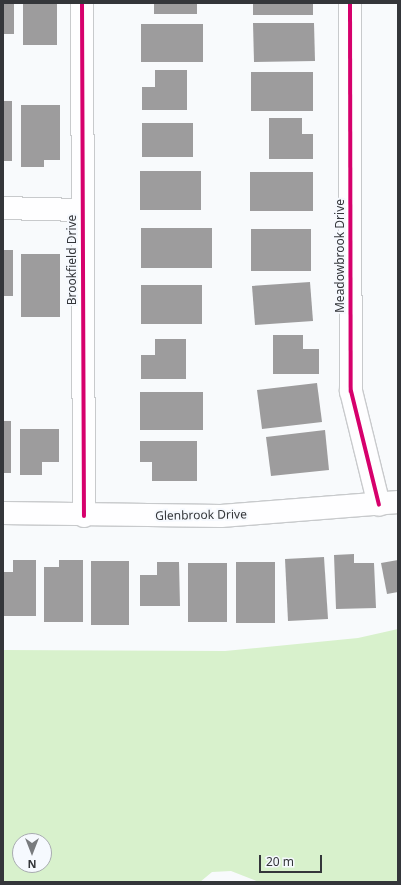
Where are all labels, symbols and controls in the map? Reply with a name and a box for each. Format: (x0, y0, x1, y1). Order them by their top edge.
street label: Meadowbrook Drive (333, 199, 347, 313)
street label: Brookfield Drive (65, 215, 79, 305)
street label: Glenbrook Drive (155, 507, 247, 523)
north arrow (12, 833, 52, 873)
scale bar (261, 847, 324, 873)
text: 20 m (266, 853, 294, 870)
text: N (28, 857, 36, 872)

